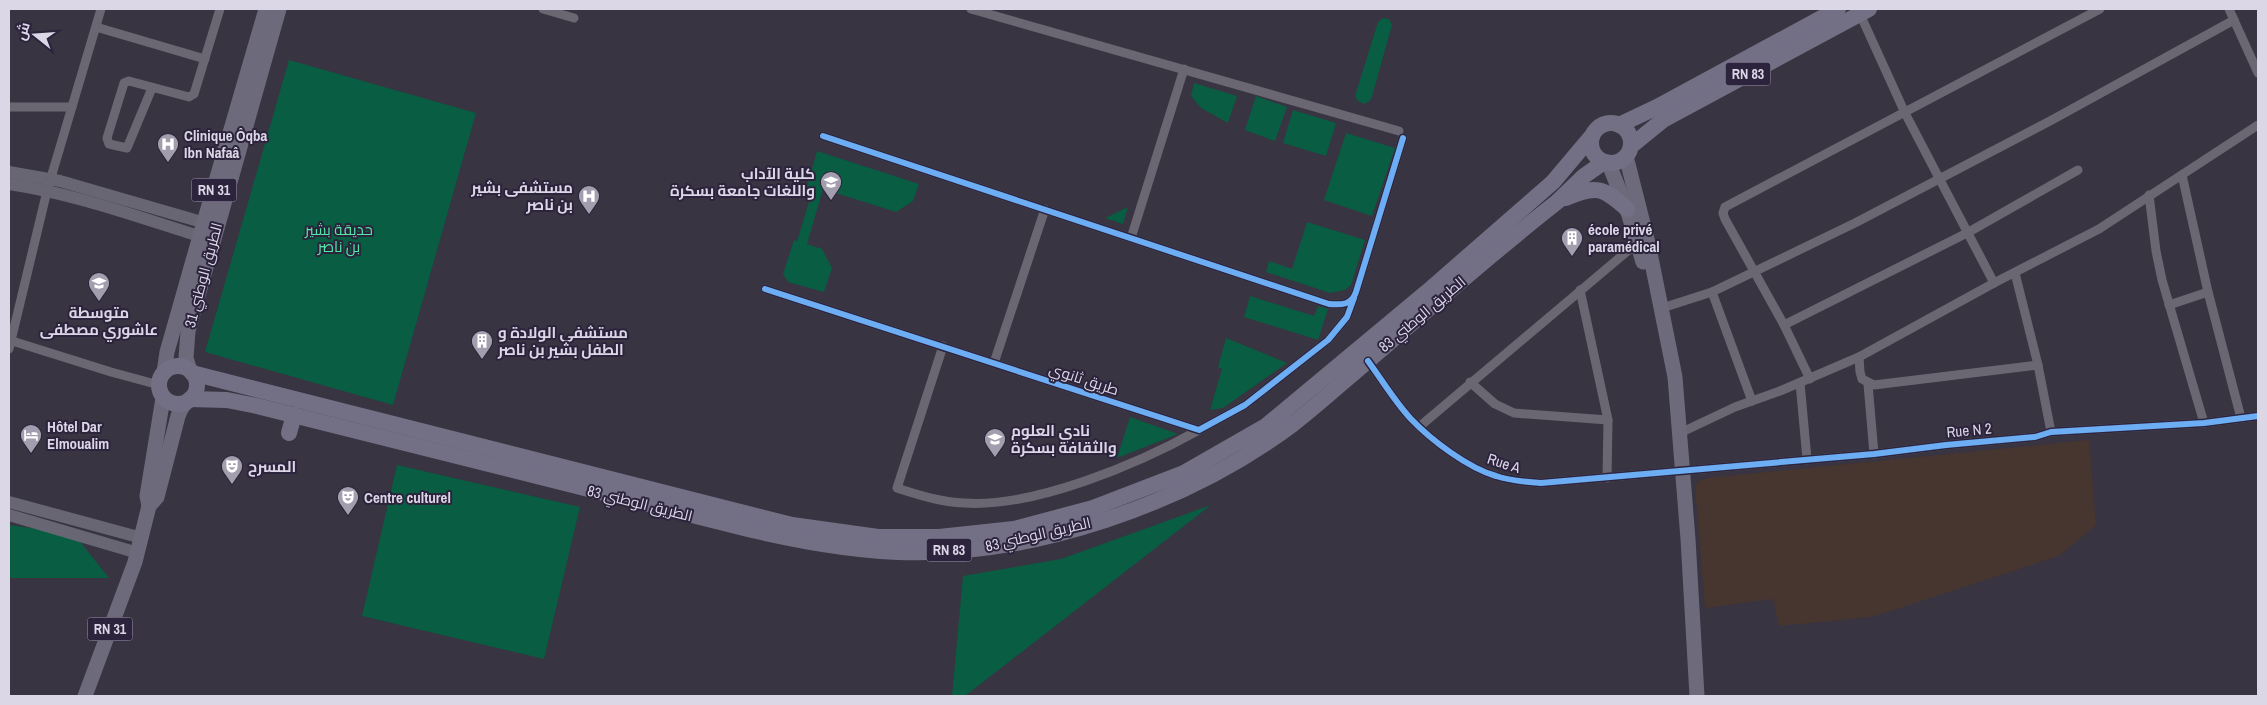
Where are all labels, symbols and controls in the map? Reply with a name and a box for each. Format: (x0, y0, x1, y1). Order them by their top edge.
north arrow (10, 10, 60, 60)
text: ش (11, 20, 34, 42)
road number: RN 83 (1726, 62, 1770, 86)
place label: Clinique Ôqba Ibn Nafaâ (184, 125, 268, 163)
hospital icon: Clinique Ôqba Ibn Nafaâ (156, 132, 180, 163)
place label: كلية الآداب واللغات جامعة بسكرة (670, 163, 815, 201)
school or university icon: كلية الآداب واللغات جامعة بسكرة (819, 170, 843, 201)
place label: مستشفى بشير بن ناصر (470, 177, 573, 215)
road number: RN 31 (192, 178, 236, 202)
hospital icon: مستشفى بشير بن ناصر (577, 184, 601, 215)
park label: حديقة بشير بن ناصر (304, 219, 373, 257)
place label: école privé paramédical (1588, 219, 1660, 257)
street label: الطريق الوطني 31 (179, 220, 229, 330)
building icon: école privé paramédical (1560, 226, 1584, 257)
school or university icon: متوسطة عاشوري مصطفى (87, 271, 111, 302)
street label: الطريق الوطني 83 (1374, 271, 1471, 358)
place label: متوسطة عاشوري مصطفى (40, 302, 158, 342)
place label: مستشفى الولادة و الطفل بشير بن ناصر (497, 322, 628, 360)
building icon: مستشفى الولادة و الطفل بشير بن ناصر (470, 329, 494, 360)
street label: طريق ثانوي (1046, 358, 1122, 402)
place label: Hôtel Dar Elmoualim (47, 416, 109, 454)
street label: Rue N 2 (1946, 418, 1993, 442)
place label: نادي العلوم والثقافة بسكرة (1011, 420, 1117, 458)
hotel icon: Hôtel Dar Elmoualim (19, 423, 43, 454)
school or university icon: نادي العلوم والثقافة بسكرة (983, 427, 1007, 458)
street label: Rue A (1485, 448, 1524, 478)
theatre icon: المسرح (220, 454, 244, 485)
place label: المسرح (248, 456, 296, 477)
street label: الطريق الوطني 83 (585, 480, 695, 528)
theatre icon: Centre culturel (336, 485, 360, 516)
place label: Centre culturel (364, 487, 451, 508)
street label: الطريق الوطني 83 (983, 512, 1093, 558)
road number: RN 83 (926, 538, 972, 562)
road number: RN 31 (88, 618, 132, 640)

